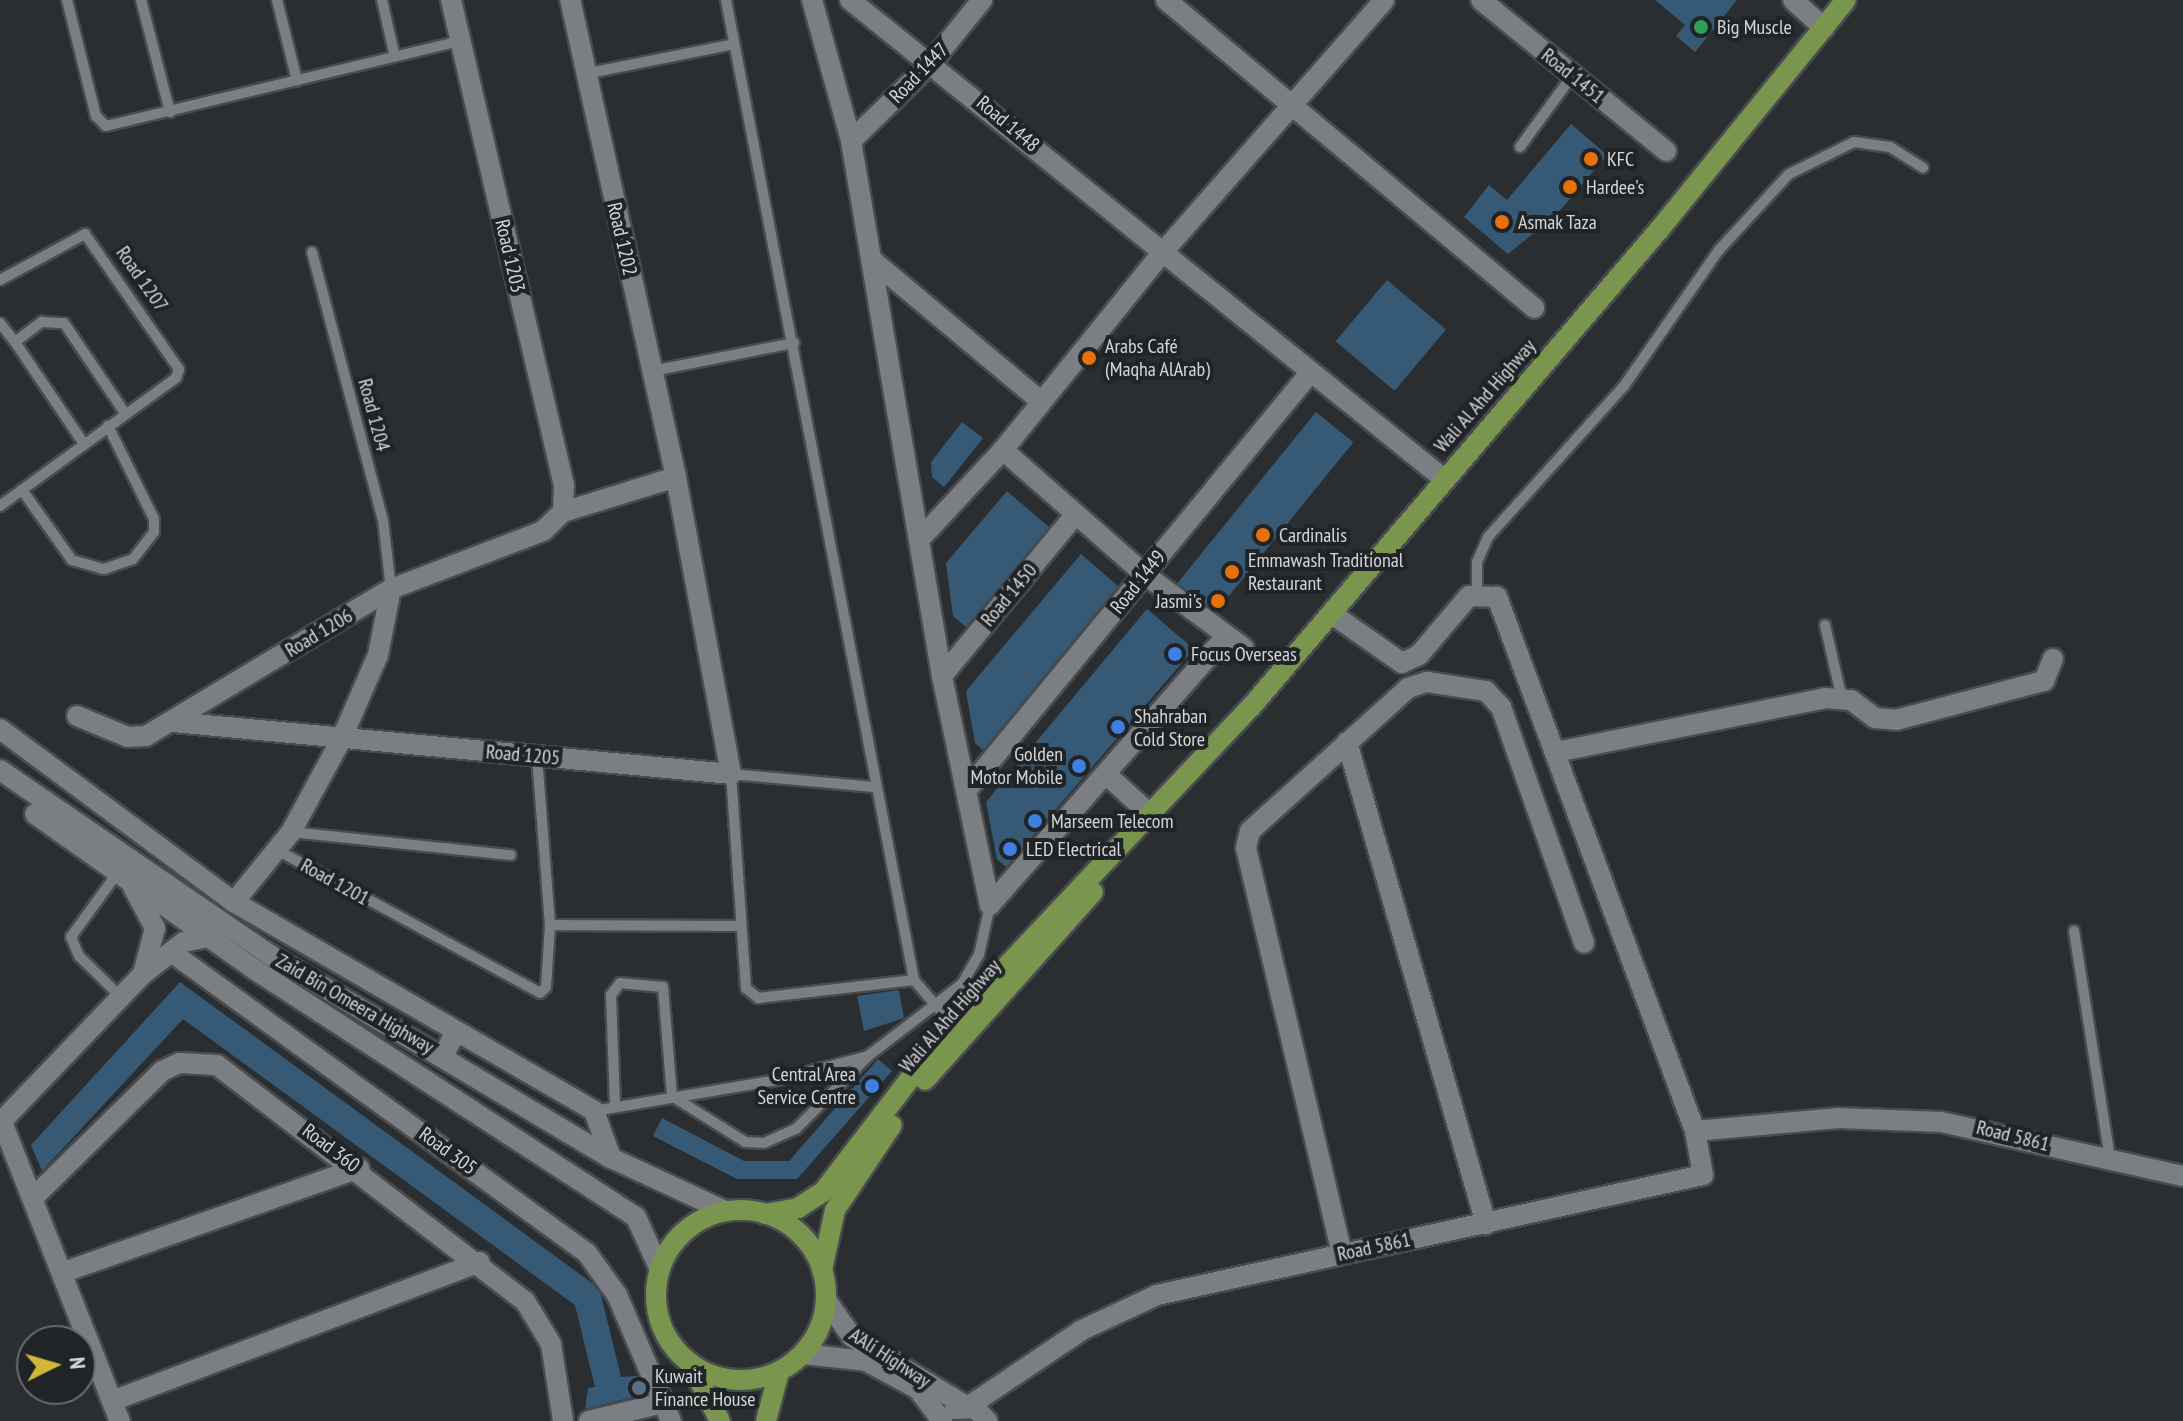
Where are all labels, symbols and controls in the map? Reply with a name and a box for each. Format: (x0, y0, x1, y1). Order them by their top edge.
place label: Big Muscle (1717, 15, 1792, 39)
marker: Big Muscle (1692, 18, 1710, 36)
street label: Road 1447 (885, 38, 953, 108)
street label: Road 1451 (1537, 43, 1609, 109)
street label: Road 1448 (972, 91, 1044, 157)
place label: KFC (1607, 147, 1634, 171)
marker: KFC (1582, 150, 1600, 168)
place label: Hardee's (1586, 175, 1644, 199)
marker: Hardee's (1561, 178, 1579, 196)
street label: Road 1202 (602, 200, 642, 278)
place label: Asmak Taza (1518, 210, 1598, 234)
marker: Asmak Taza (1493, 213, 1511, 231)
street label: Road 1203 (490, 217, 530, 295)
street label: Road 1207 (111, 242, 173, 316)
place label: Arabs Café (Maqha AlArab) (1105, 334, 1210, 381)
street label: Wali Al Ahd Highway (1429, 334, 1541, 458)
marker: Arabs Café (Maqha AlArab) (1080, 349, 1098, 367)
street label: Road 1204 (353, 376, 395, 454)
place label: Cardinalis (1279, 523, 1347, 547)
marker: Cardinalis (1254, 526, 1272, 544)
street label: Road 1449 (1105, 546, 1171, 618)
place label: Emmawash Traditional Restaurant (1248, 548, 1404, 595)
street label: Road 1450 (976, 559, 1042, 631)
marker: Emmawash Traditional Restaurant (1223, 563, 1241, 581)
place label: Jasmi's (1156, 589, 1202, 613)
marker: Jasmi's (1209, 592, 1227, 610)
street label: Road 1206 (281, 604, 357, 662)
place label: Focus Overseas (1191, 642, 1297, 666)
marker: Focus Overseas (1166, 645, 1184, 663)
place label: Shahraban Cold Store (1134, 704, 1207, 751)
marker: Shahraban Cold Store (1109, 718, 1127, 736)
street label: Road 1205 (485, 740, 561, 770)
place label: Golden Motor Mobile (971, 742, 1063, 789)
marker: Golden Motor Mobile (1070, 757, 1088, 775)
place label: Marseem Telecom (1051, 809, 1174, 833)
marker: Marseem Telecom (1026, 812, 1044, 830)
place label: LED Electrical (1026, 837, 1121, 861)
marker: LED Electrical (1001, 840, 1019, 858)
street label: Road 1201 (297, 853, 373, 911)
street label: Zaid Bin Omeera Highway (272, 949, 438, 1059)
street label: Wali Al Ahd Highway (894, 954, 1006, 1078)
place label: Central Area Service Centre (757, 1062, 856, 1109)
marker: Central Area Service Centre (863, 1077, 881, 1095)
street label: Road 5861 (1974, 1115, 2052, 1157)
street label: Road 360 (298, 1119, 364, 1177)
street label: Road 305 (415, 1122, 481, 1180)
street label: Road 5861 (1335, 1228, 1413, 1266)
street label: A'Ali Highway (845, 1323, 935, 1393)
north arrow (16, 1325, 96, 1405)
text: N (63, 1356, 92, 1370)
place label: Kuwait Finance House (655, 1364, 755, 1411)
marker: Kuwait Finance House (630, 1379, 648, 1397)

